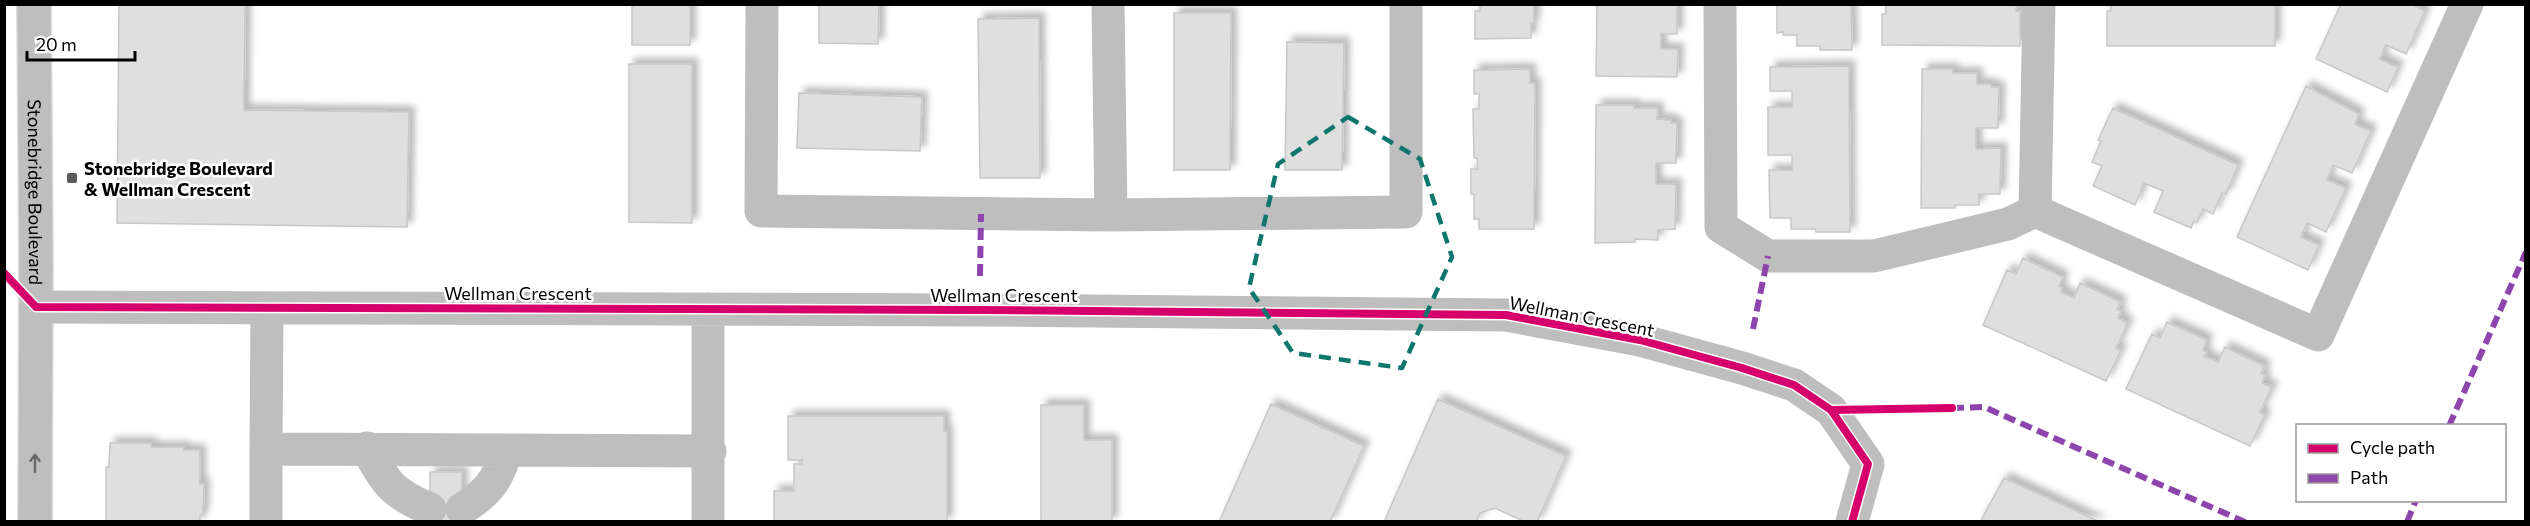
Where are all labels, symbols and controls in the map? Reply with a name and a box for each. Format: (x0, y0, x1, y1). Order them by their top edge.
scale bar (27, 24, 135, 62)
text: 20 m (36, 33, 77, 55)
street label: Stonebridge Boulevard (24, 99, 47, 285)
place label: Stonebridge Boulevard & Wellman Crescent (84, 157, 273, 200)
marker: Stonebridge Boulevard & Wellman Crescent (65, 171, 79, 185)
street label: Wellman Crescent (444, 282, 592, 304)
street label: Wellman Crescent (930, 284, 1078, 306)
street label: Wellman Crescent (1507, 291, 1657, 341)
legend (2296, 424, 2506, 502)
text: Cycle path (2350, 436, 2435, 458)
one-way arrow (29, 454, 41, 474)
text: Path (2350, 466, 2388, 488)

